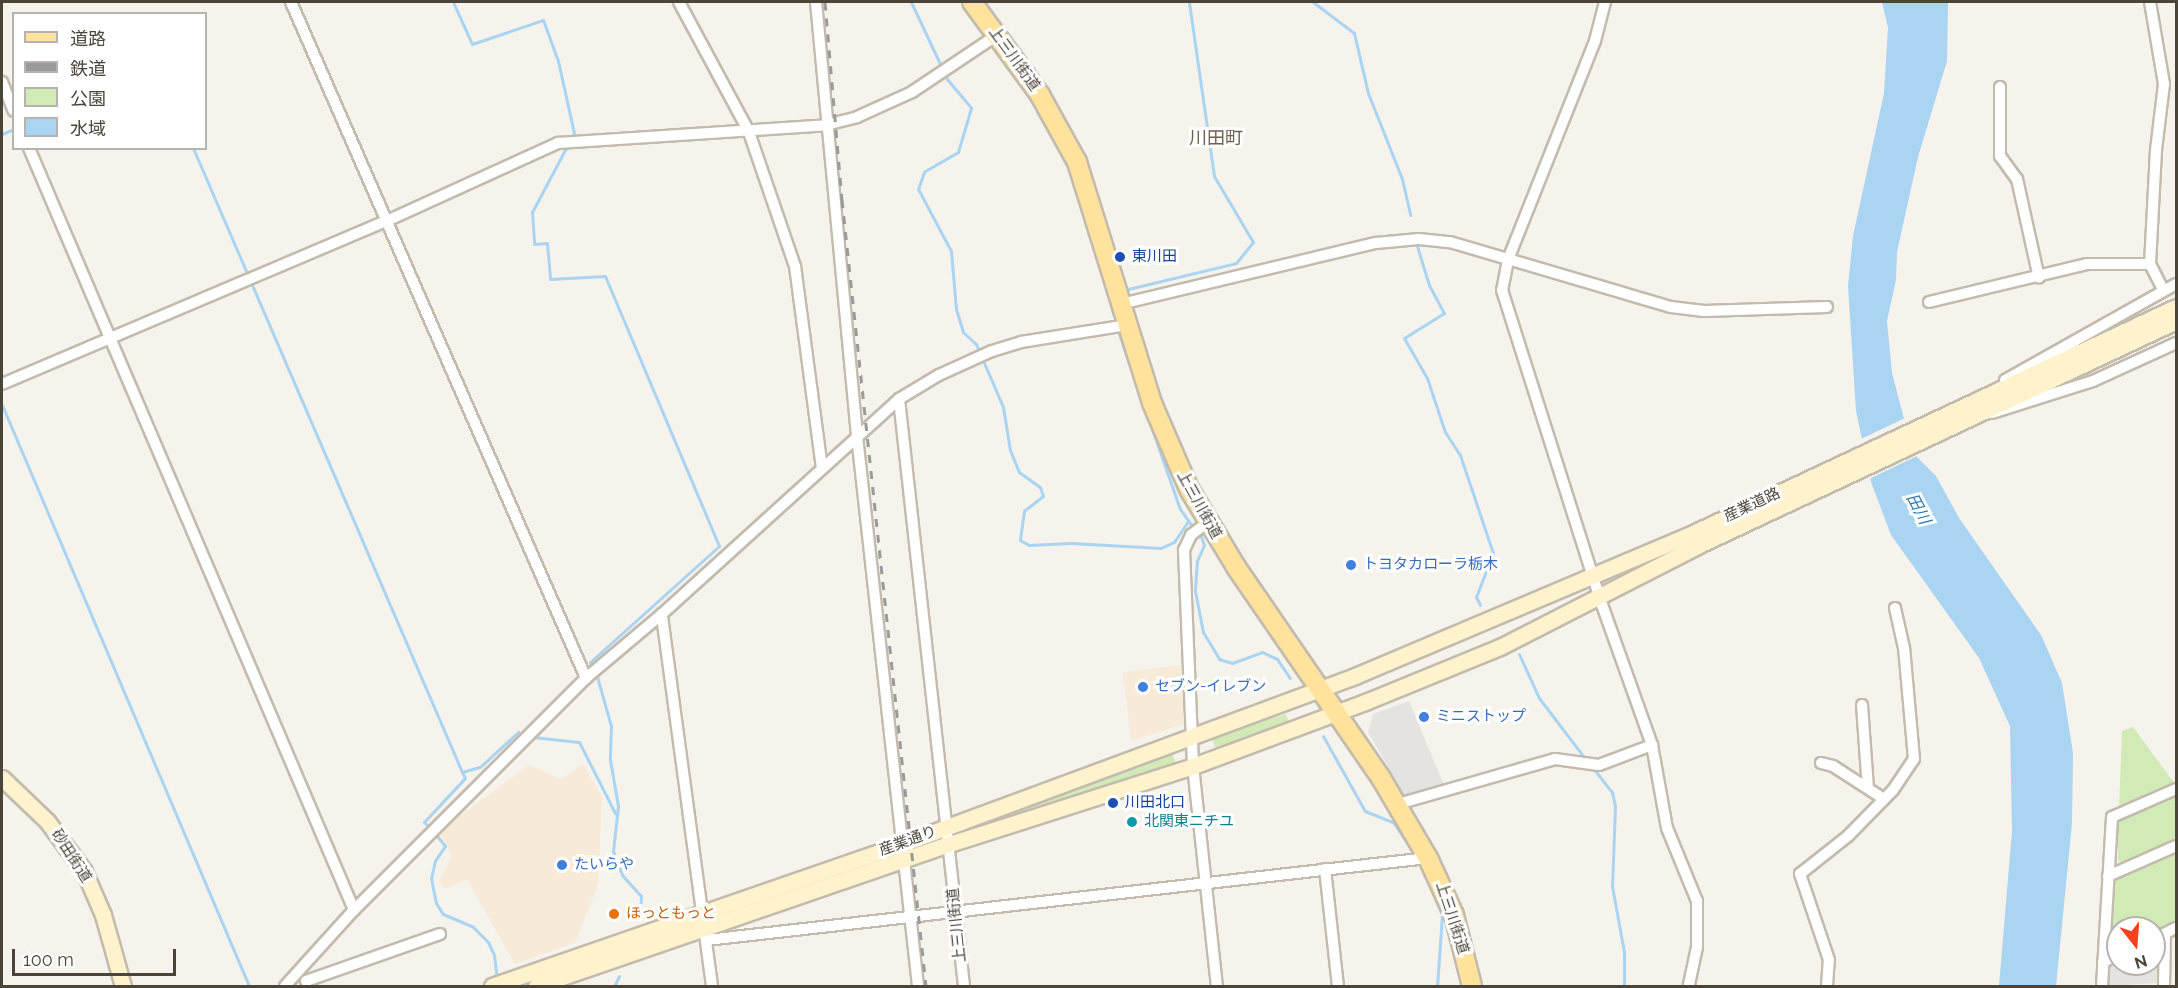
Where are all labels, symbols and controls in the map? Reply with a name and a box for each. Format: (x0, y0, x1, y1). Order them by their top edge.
legend (12, 12, 207, 150)
street label: 上三川街道 (985, 23, 1043, 95)
text: 道路 (70, 28, 106, 49)
text: 鉄道 (70, 58, 106, 79)
text: 公園 (70, 88, 106, 109)
text: 水域 (70, 118, 106, 139)
district label: 川田町 (1189, 127, 1243, 149)
place label: 東川田 (1132, 248, 1177, 266)
marker: 東川田 (1113, 250, 1127, 264)
street label: 上三川街道 (1173, 468, 1225, 542)
street label: 産業道路 (1721, 484, 1783, 526)
water label: 田川 (1902, 490, 1934, 528)
place label: トヨタカローラ栃木 (1363, 556, 1498, 574)
marker: トヨタカローラ栃木 (1344, 558, 1358, 572)
place label: セブン-イレブン (1155, 678, 1266, 696)
marker: セブン-イレブン (1136, 680, 1150, 694)
place label: ミニストップ (1436, 708, 1526, 726)
marker: ミニストップ (1417, 710, 1431, 724)
place label: 川田北口 (1125, 794, 1185, 812)
marker: 川田北口 (1106, 796, 1120, 810)
place label: 北関東ニチユ (1144, 813, 1234, 831)
marker: 北関東ニチユ (1125, 815, 1139, 829)
street label: 産業通り (877, 822, 939, 860)
street label: 砂田街道 (47, 826, 95, 886)
place label: たいらや (574, 856, 634, 874)
marker: たいらや (555, 858, 569, 872)
street label: 上三川街道 (1432, 880, 1472, 956)
street label: 上三川街道 (944, 887, 970, 963)
place label: ほっともっと (626, 905, 716, 923)
marker: ほっともっと (607, 907, 621, 921)
north arrow (2106, 916, 2166, 976)
scale bar (15, 937, 178, 975)
text: 100 m (23, 949, 74, 970)
text: N (2132, 951, 2149, 973)

